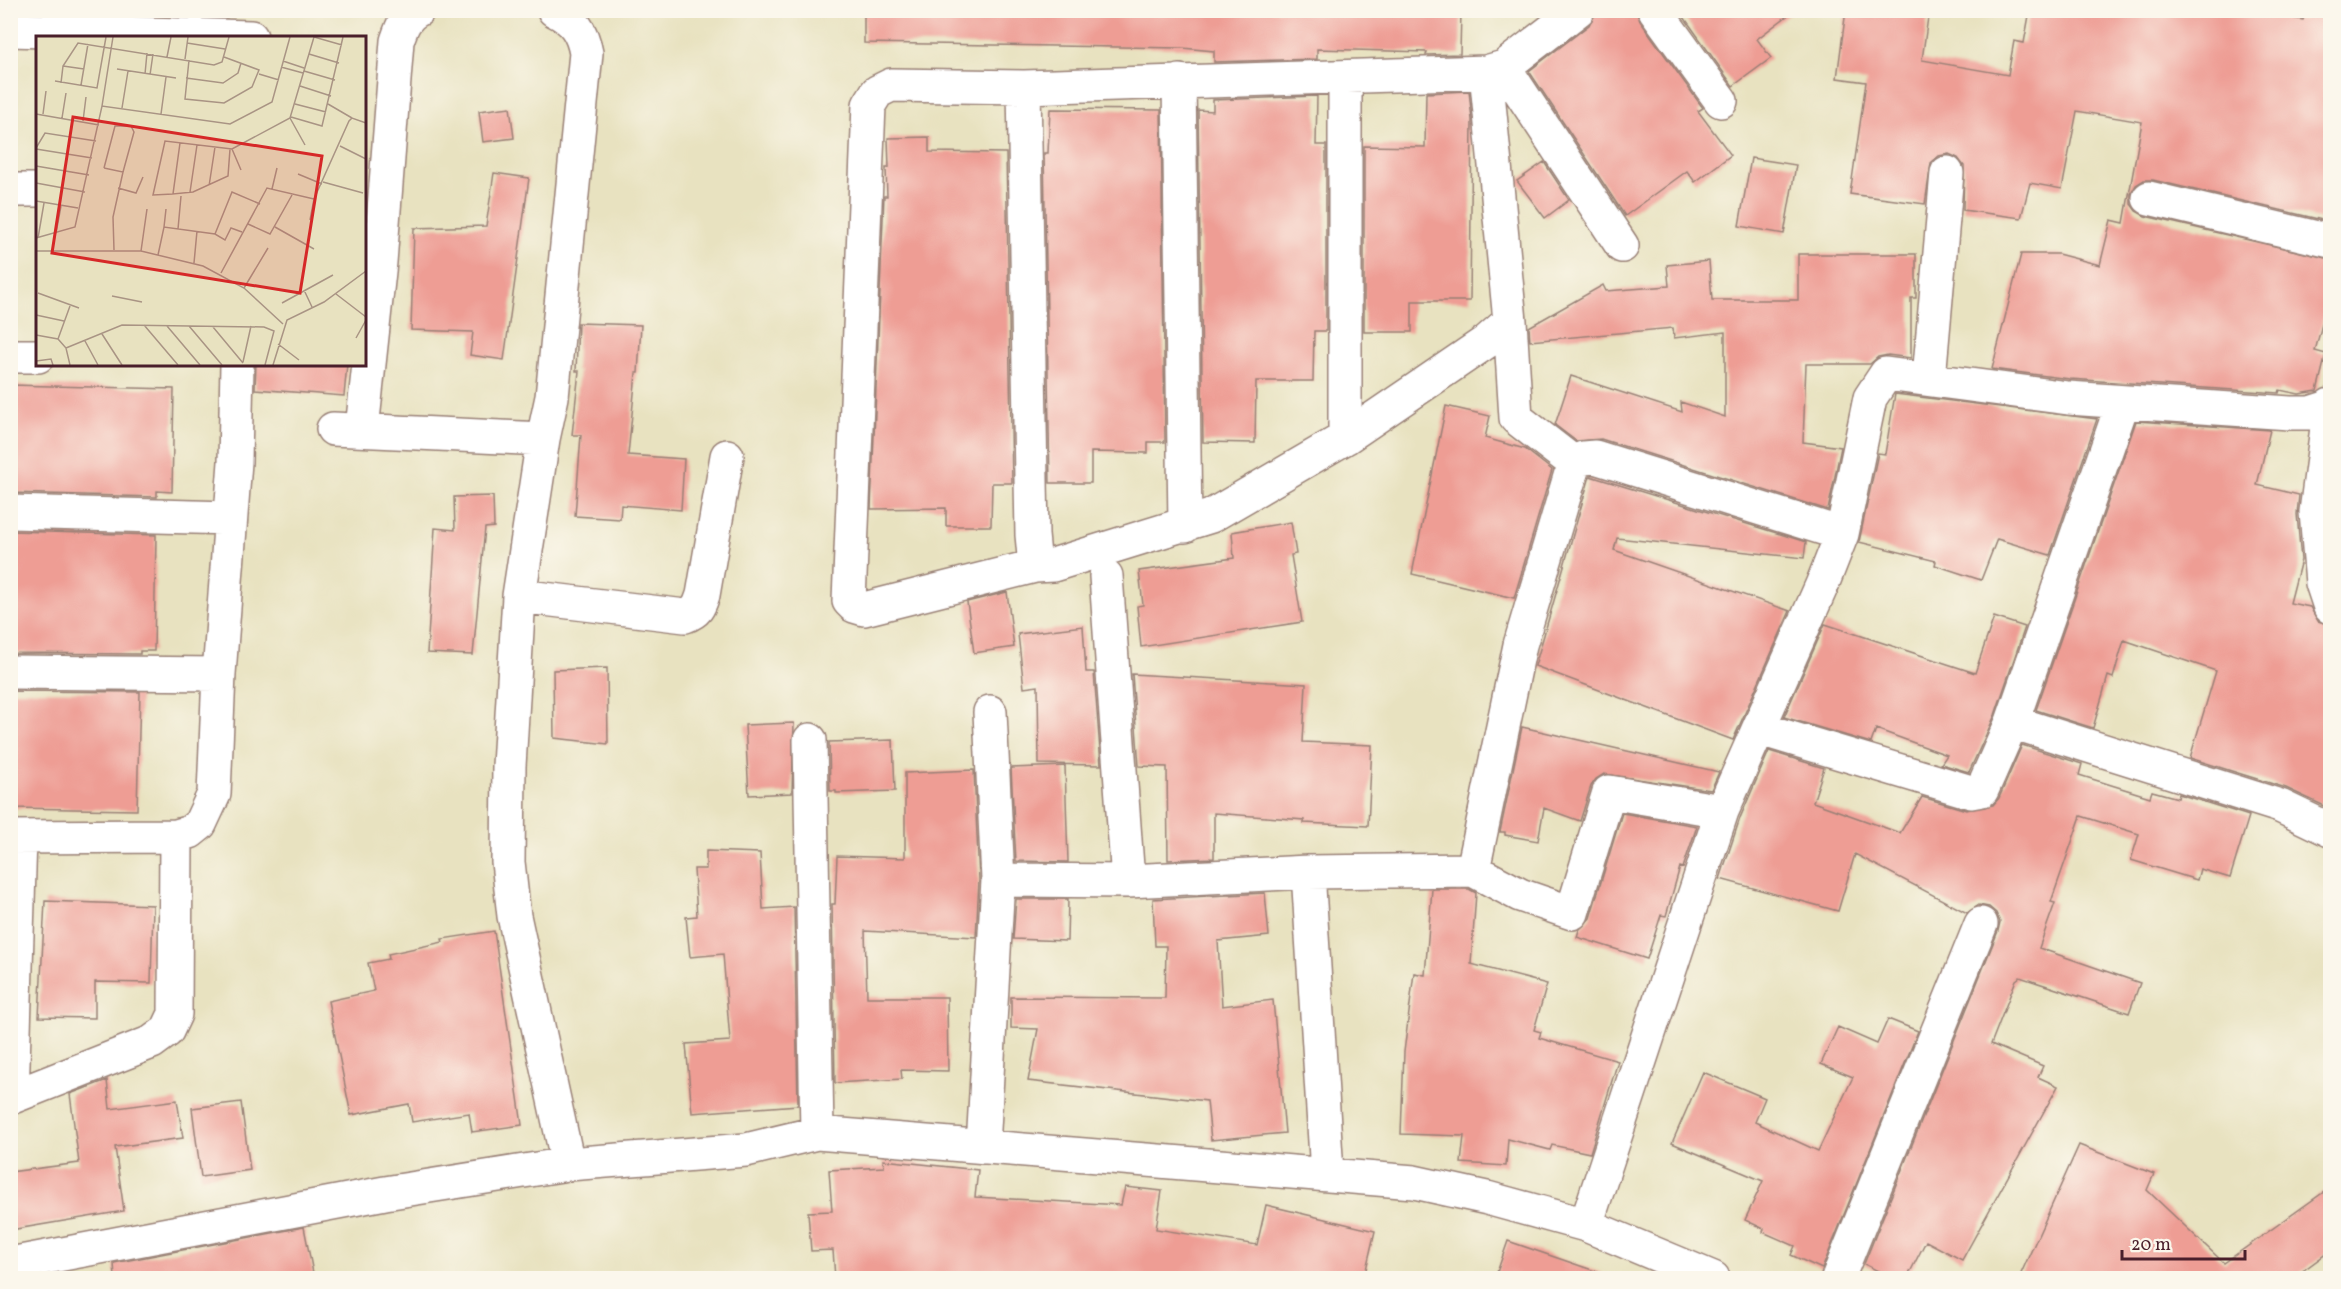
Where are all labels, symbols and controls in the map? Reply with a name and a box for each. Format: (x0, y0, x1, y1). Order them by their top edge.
inset map (36, 36, 366, 366)
scale bar (2122, 1223, 2245, 1261)
text: 20 m (2131, 1233, 2171, 1258)

